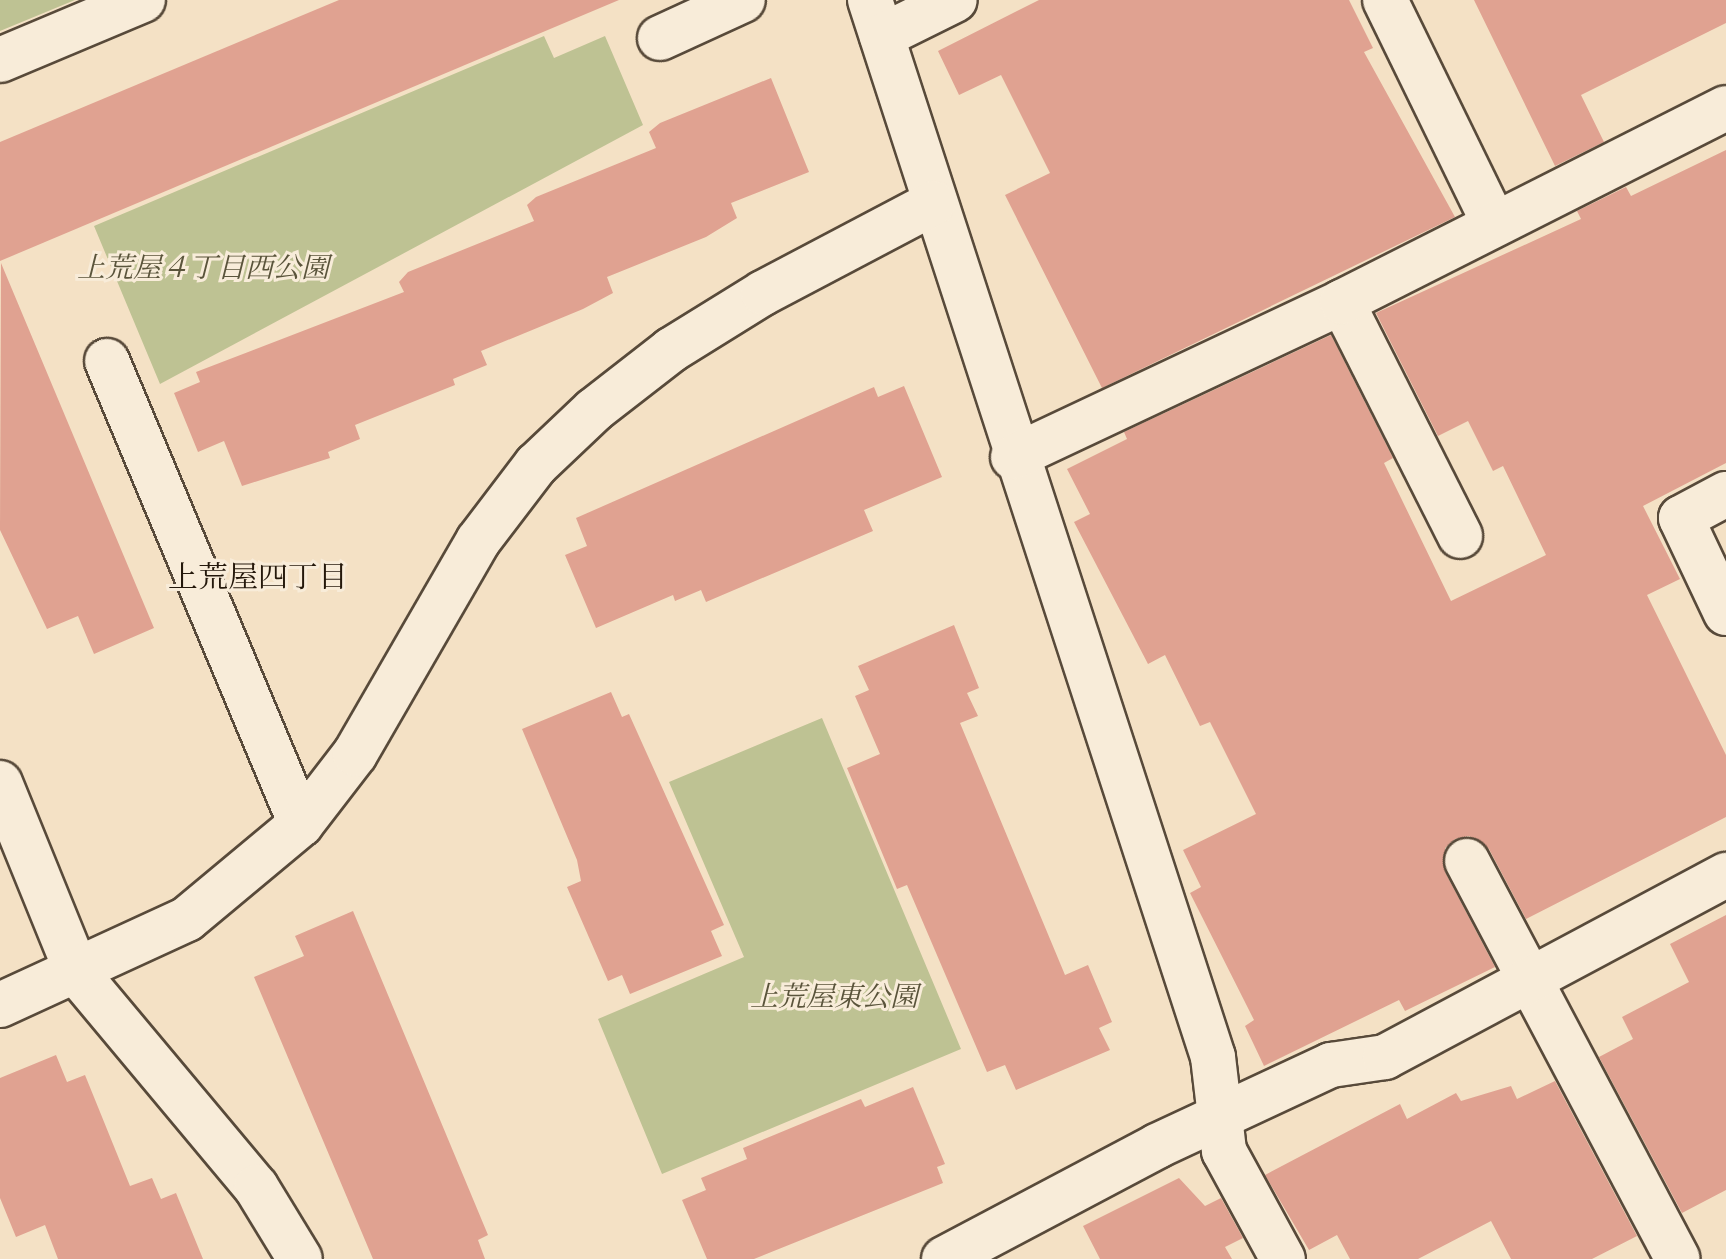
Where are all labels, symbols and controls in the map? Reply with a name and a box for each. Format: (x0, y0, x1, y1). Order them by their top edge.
park label: 上荒屋４丁目西公園 (77, 251, 329, 285)
district label: 上荒屋四丁目 (168, 559, 348, 595)
park label: 上荒屋東公園 (750, 980, 918, 1014)

